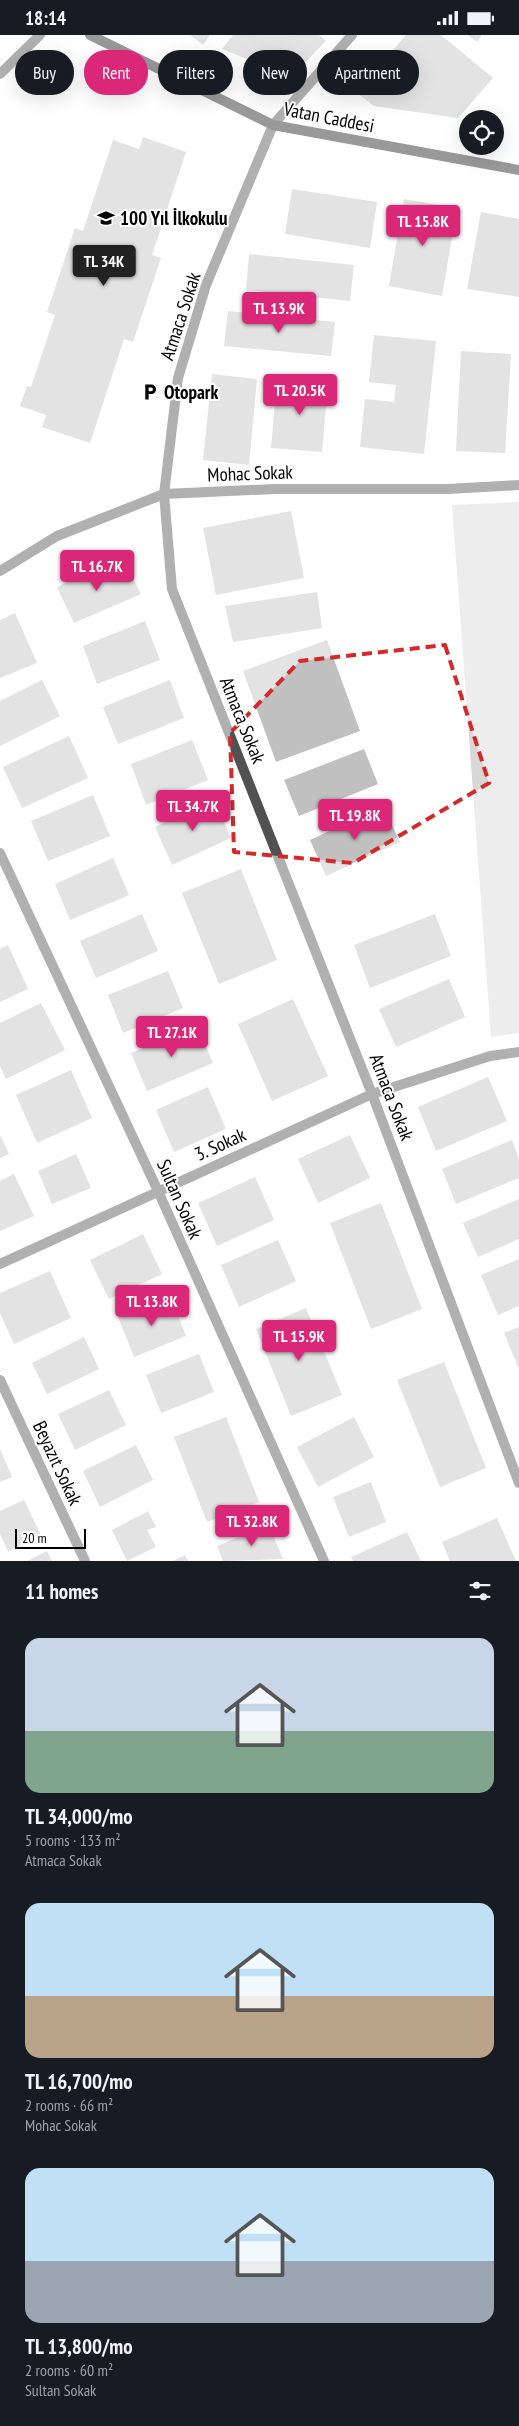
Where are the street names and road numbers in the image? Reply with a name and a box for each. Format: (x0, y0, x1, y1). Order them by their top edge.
street label: Vatan Caddesi (281, 96, 376, 138)
street label: Atmaca Sokak (155, 268, 206, 363)
street label: Mohac Sokak (207, 459, 294, 486)
street label: Atmaca Sokak (215, 673, 271, 767)
street label: Atmaca Sokak (364, 1050, 420, 1144)
street label: 3. Sokak (191, 1122, 250, 1166)
street label: Sultan Sokak (152, 1155, 208, 1243)
street label: Beyazıt Sokak (28, 1417, 88, 1509)

